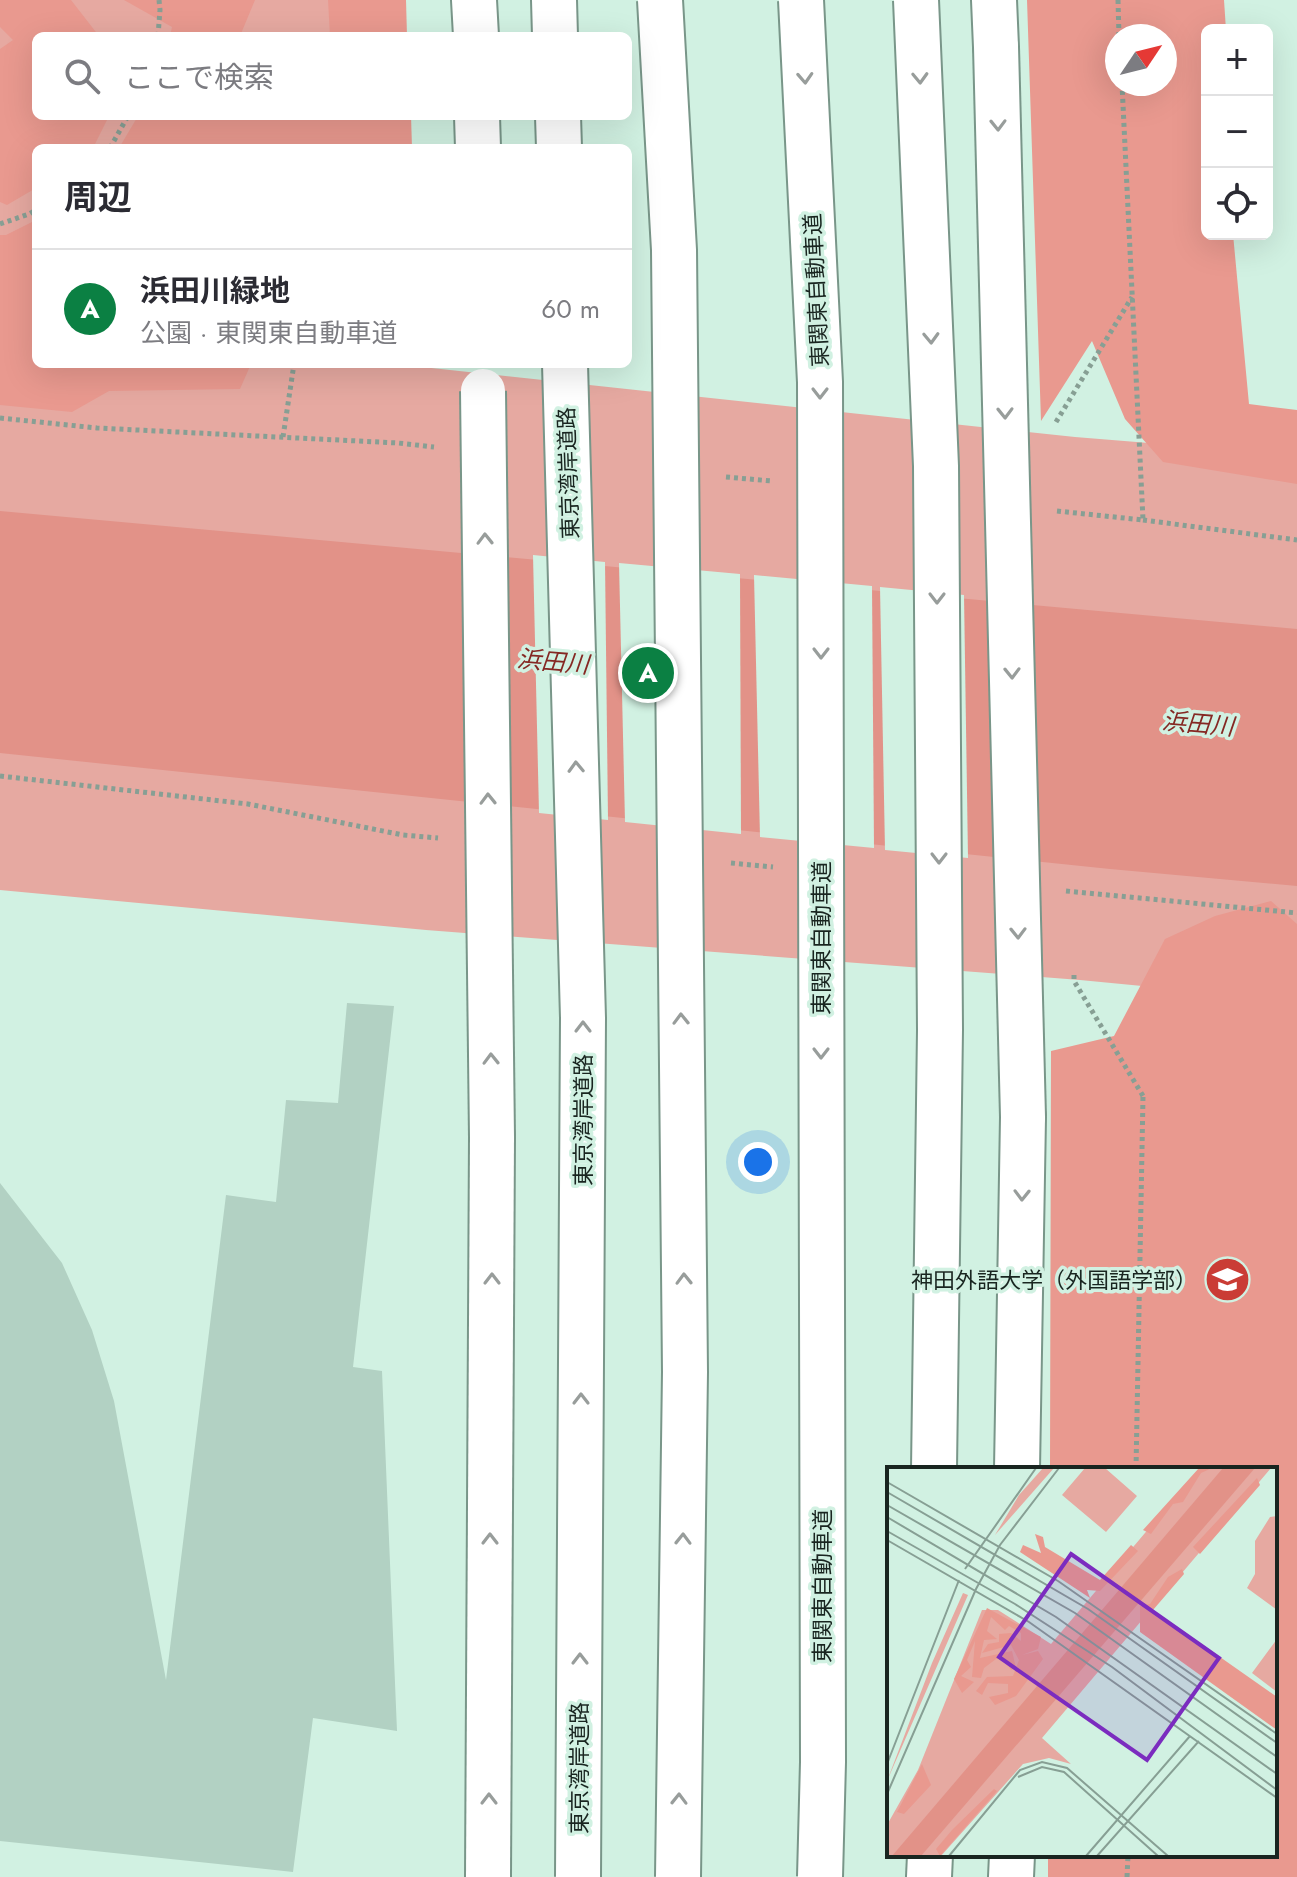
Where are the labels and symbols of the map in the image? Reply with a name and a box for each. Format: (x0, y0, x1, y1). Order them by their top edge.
north arrow (1105, 24, 1177, 96)
one-way arrow (796, 72, 813, 85)
one-way arrow (912, 72, 929, 85)
one-way arrow (990, 119, 1007, 132)
street label: 東関東自動車道 (796, 212, 836, 368)
one-way arrow (922, 332, 939, 345)
one-way arrow (811, 387, 829, 400)
street label: 東京湾岸道路 (550, 406, 586, 540)
one-way arrow (997, 407, 1014, 420)
one-way arrow (476, 532, 494, 545)
one-way arrow (928, 592, 946, 605)
water label: 浜田川 (516, 641, 593, 682)
pin: A (622, 643, 674, 703)
one-way arrow (812, 647, 830, 660)
one-way arrow (1003, 667, 1020, 680)
water label: 浜田川 (1161, 703, 1238, 744)
one-way arrow (568, 760, 585, 773)
one-way arrow (480, 792, 497, 805)
one-way arrow (930, 852, 948, 865)
street label: 東関東自動車道 (805, 861, 837, 1015)
one-way arrow (1010, 927, 1027, 940)
one-way arrow (672, 1012, 690, 1025)
one-way arrow (574, 1020, 592, 1033)
one-way arrow (812, 1047, 830, 1060)
one-way arrow (483, 1052, 500, 1065)
street label: 東京湾岸道路 (567, 1054, 599, 1186)
your location (738, 1142, 778, 1182)
one-way arrow (1013, 1189, 1030, 1202)
school or university icon: 神田外語大学（外国語学部） (1204, 1256, 1252, 1304)
place label: 神田外語大学（外国語学部） (911, 1264, 1197, 1296)
one-way arrow (483, 1272, 501, 1285)
one-way arrow (675, 1272, 693, 1285)
one-way arrow (572, 1392, 590, 1405)
inset map (887, 1467, 1277, 1857)
street label: 東関東自動車道 (806, 1509, 838, 1663)
one-way arrow (481, 1532, 499, 1545)
one-way arrow (674, 1532, 692, 1545)
one-way arrow (571, 1652, 589, 1665)
street label: 東京湾岸道路 (563, 1702, 595, 1834)
one-way arrow (480, 1792, 498, 1805)
one-way arrow (670, 1792, 688, 1805)

